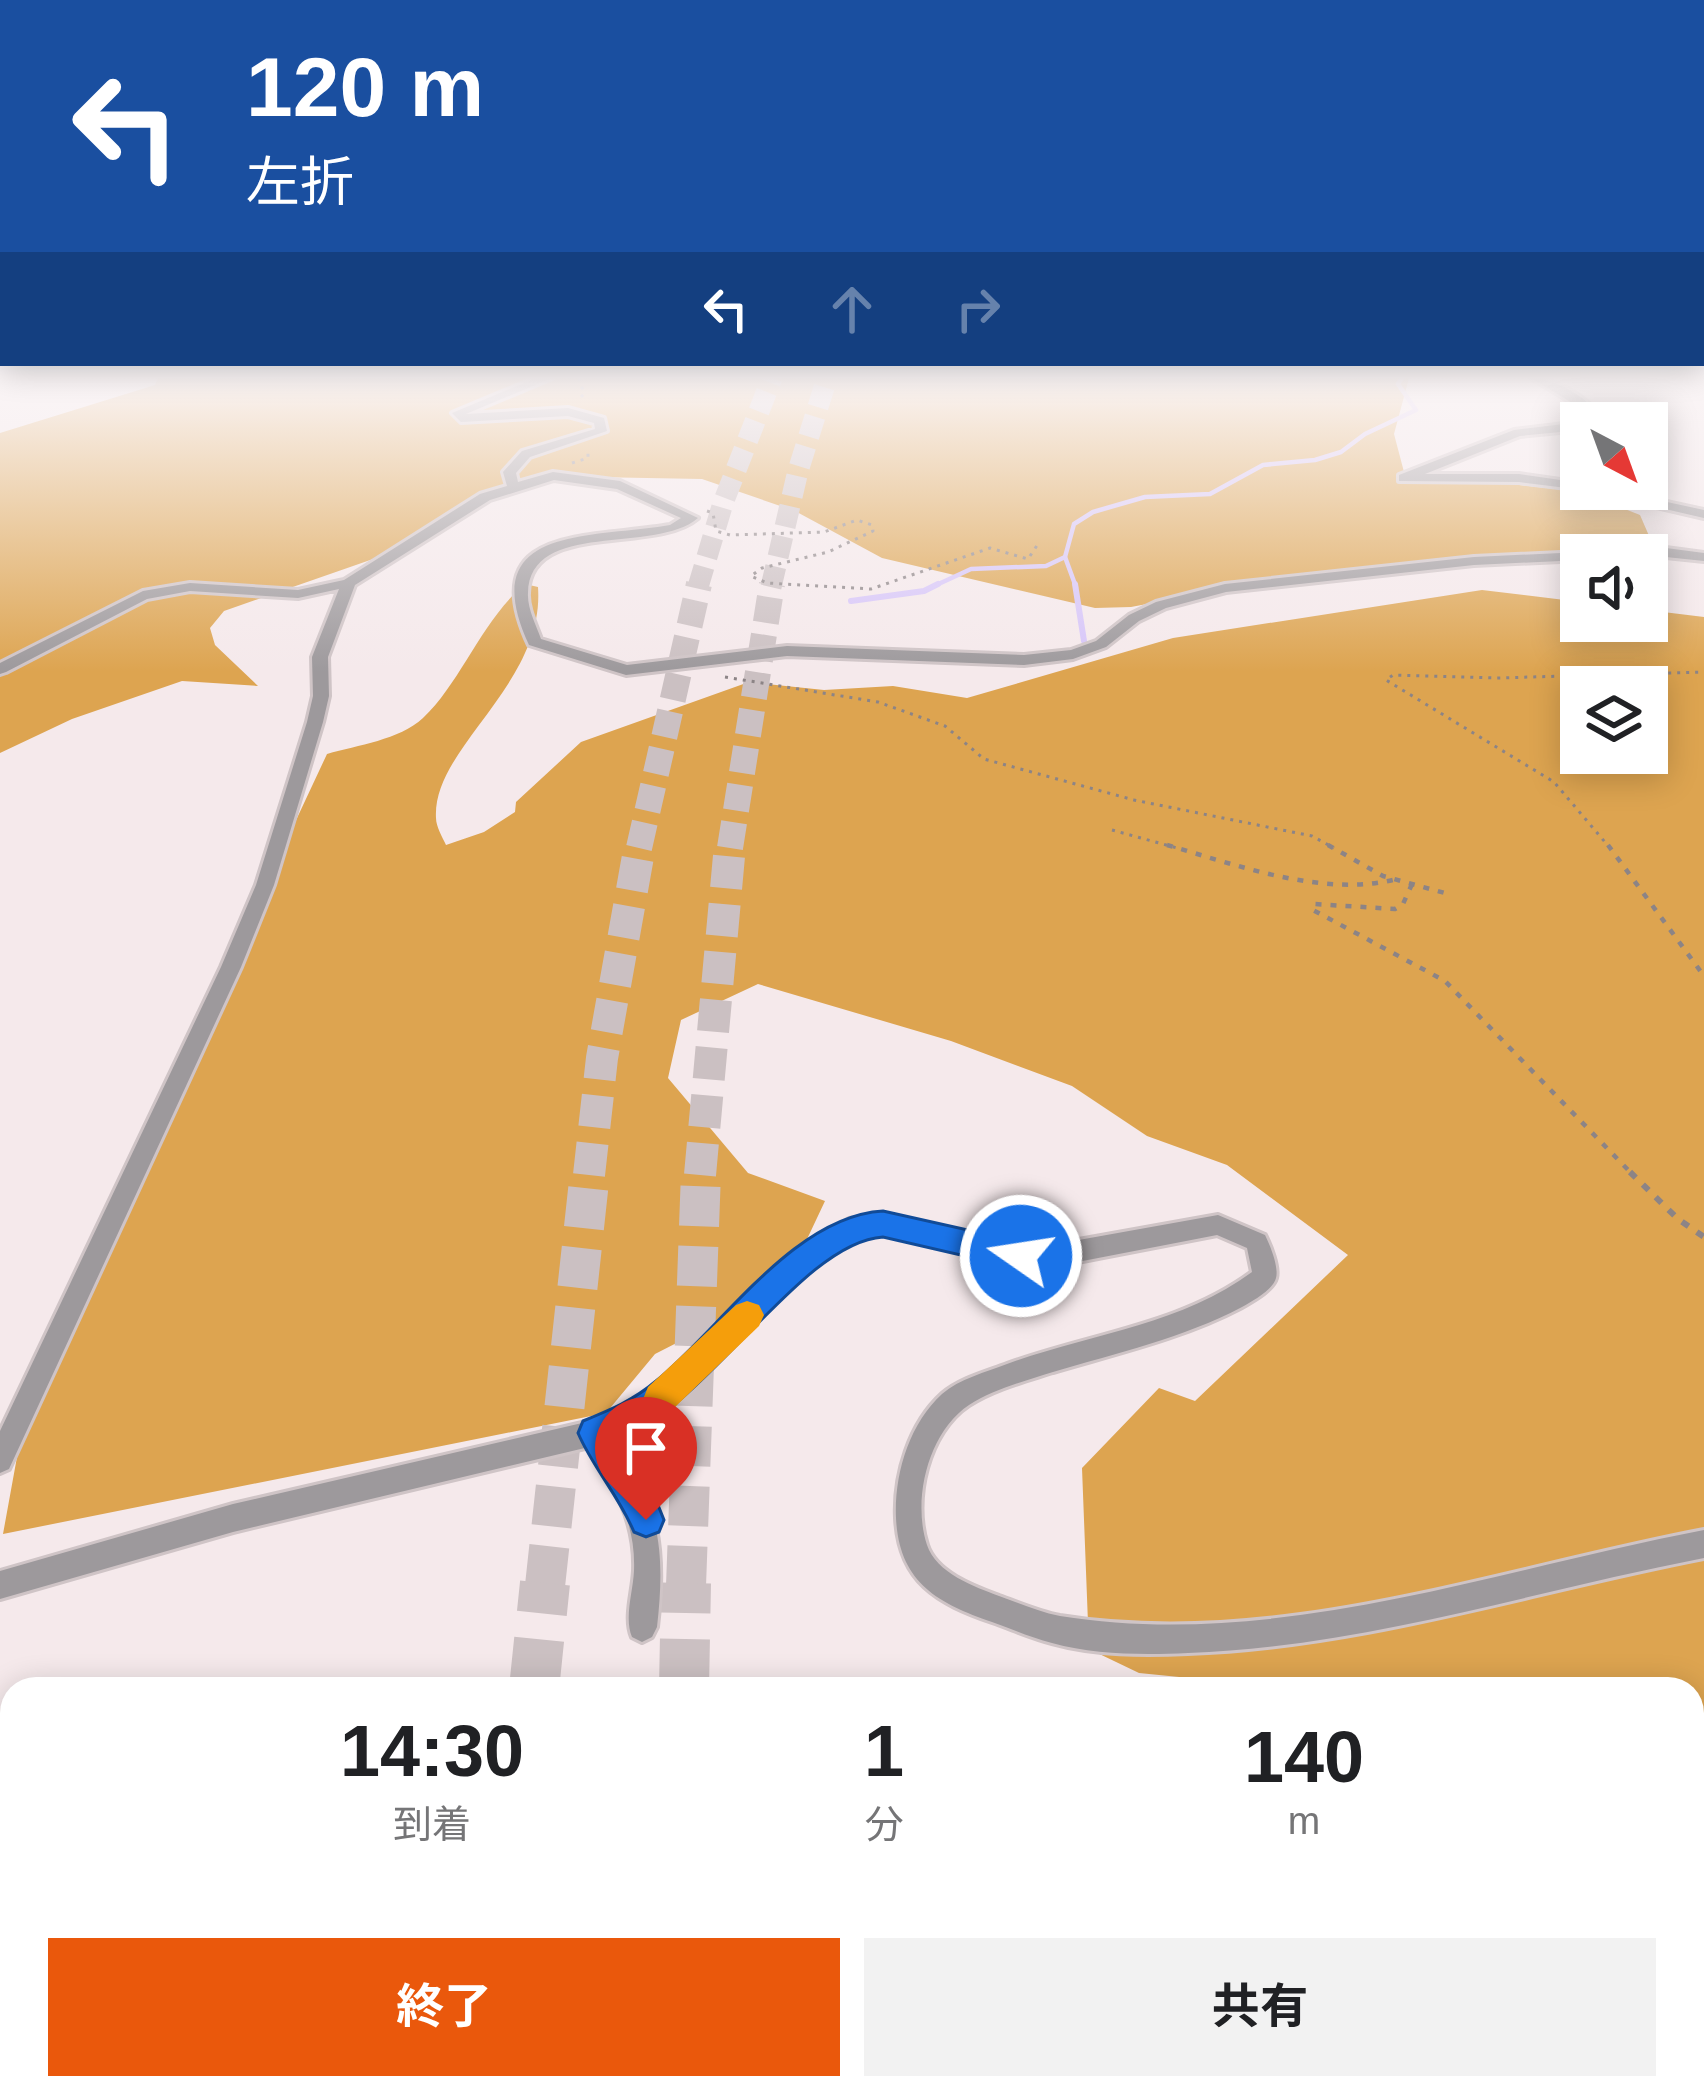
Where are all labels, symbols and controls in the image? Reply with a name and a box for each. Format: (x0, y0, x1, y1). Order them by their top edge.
text: 120 m (246, 40, 484, 134)
icon: left (48, 48, 204, 204)
text: 左折 (246, 152, 354, 212)
icon: left (693, 276, 759, 342)
icon: ahead (819, 276, 885, 342)
icon: right (945, 276, 1011, 342)
north arrow (1560, 402, 1668, 510)
map controls (1560, 402, 1668, 774)
button: sound (1560, 534, 1668, 642)
button: layers (1560, 666, 1668, 774)
position arrow (958, 1193, 1084, 1319)
pin (595, 1397, 697, 1520)
icon: arrive (613, 1415, 679, 1481)
text: 14:30 (340, 1711, 524, 1791)
text: 1 (864, 1711, 904, 1791)
text: 140 (1244, 1717, 1364, 1797)
text: m (1288, 1799, 1320, 1842)
text: 到着 (393, 1803, 471, 1846)
text: 分 (864, 1803, 904, 1846)
button: 終了 (48, 1938, 840, 2076)
button: 共有 (864, 1938, 1656, 2076)

